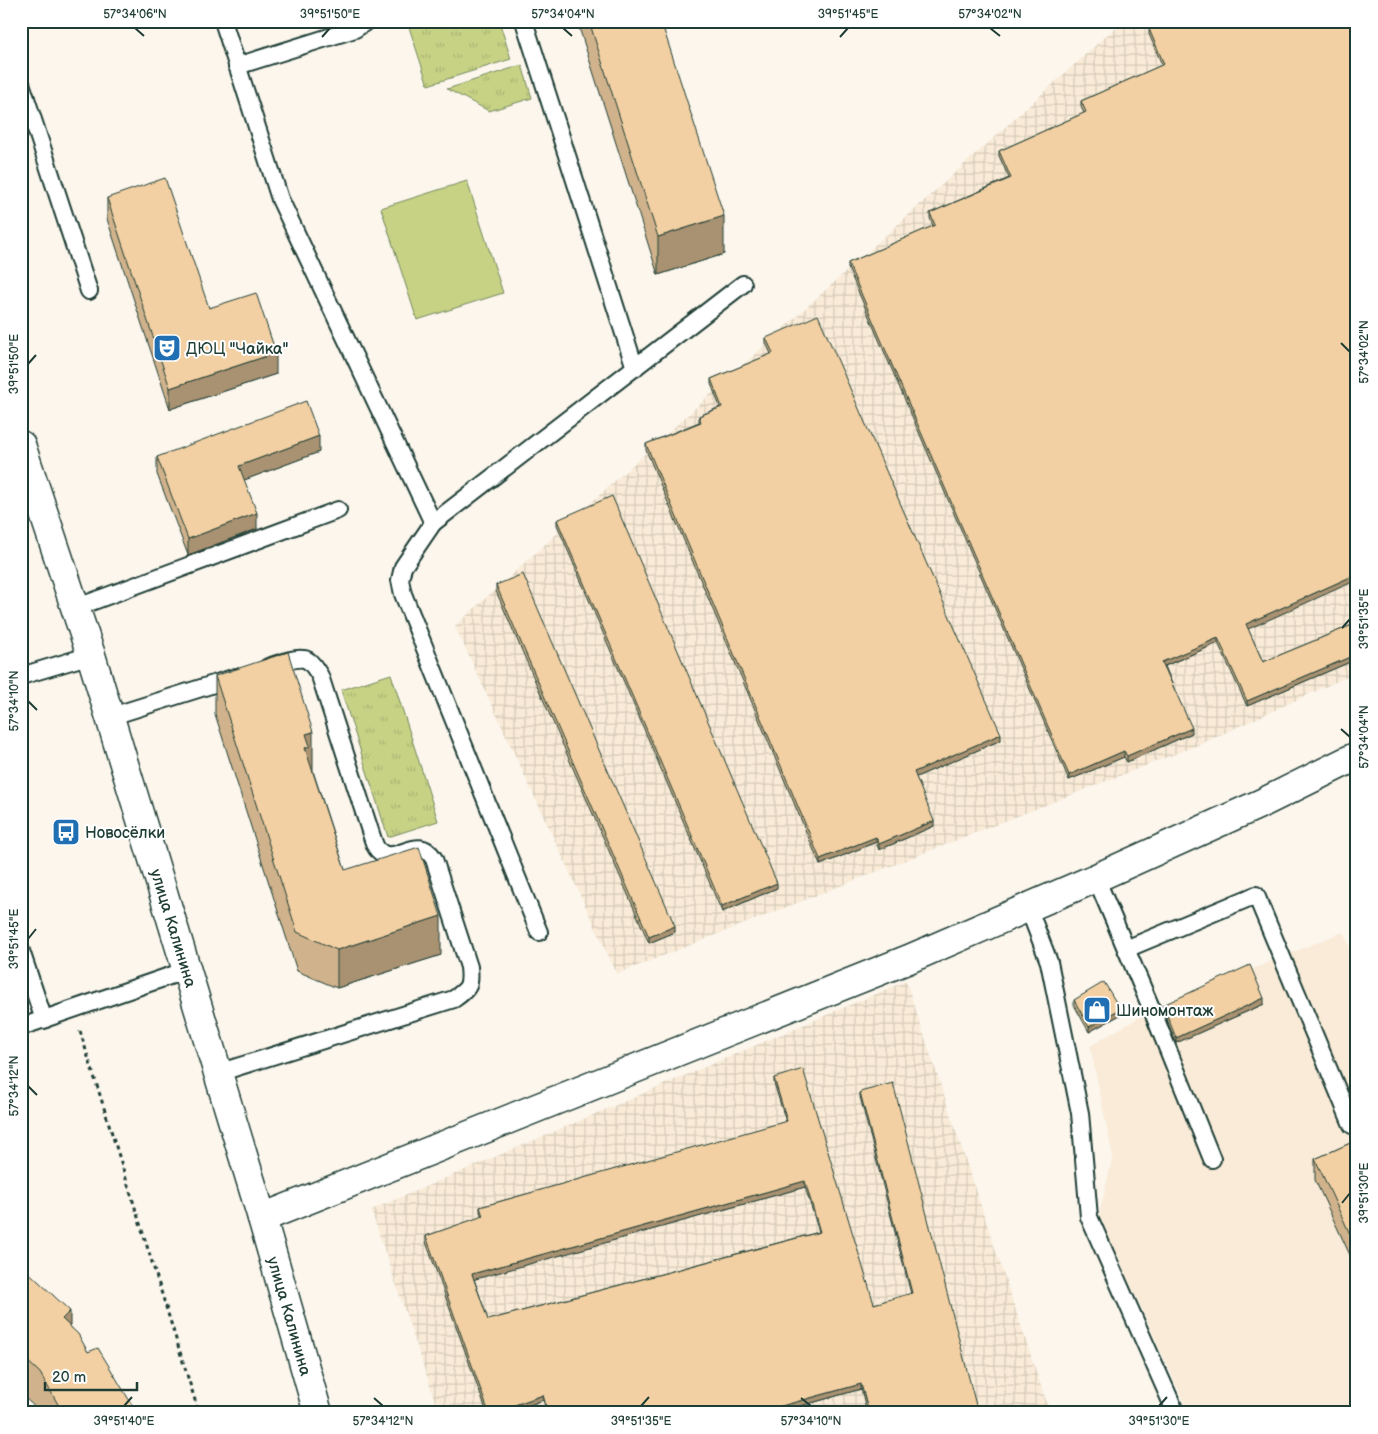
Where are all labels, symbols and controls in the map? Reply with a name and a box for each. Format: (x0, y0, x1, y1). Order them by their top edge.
text: 57°34'06"N (103, 7, 167, 22)
text: 39°51'50"E (300, 7, 360, 22)
text: 57°34'04"N (531, 7, 595, 22)
text: 39°51'45"E (818, 7, 878, 22)
text: 57°34'02"N (958, 7, 1022, 22)
text: 57°34'02"N (1357, 320, 1372, 384)
theatre icon: ДЮЦ "Чайка" (152, 333, 182, 363)
text: 39°51'50"E (7, 334, 22, 394)
place label: ДЮЦ "Чайка" (186, 340, 288, 359)
text: 39°51'35"E (1357, 589, 1372, 649)
text: 57°34'10"N (7, 671, 22, 731)
text: 57°34'04"N (1357, 705, 1372, 769)
bus stop icon: Новосёлки (51, 817, 81, 847)
place label: Новосёлки (85, 824, 165, 843)
street label: улица Калинина (146, 867, 200, 990)
text: 39°51'45"E (7, 909, 22, 969)
shop icon: Шиномонтаж (1082, 995, 1112, 1025)
place label: Шиномонтаж (1116, 1002, 1214, 1021)
text: 57°34'12"N (7, 1056, 22, 1116)
text: 39°51'30"E (1357, 1162, 1372, 1223)
street label: улица Калинина (262, 1255, 315, 1379)
scale bar (45, 1359, 138, 1391)
text: 20 m (52, 1368, 86, 1387)
text: 39°51'40"E (94, 1414, 154, 1429)
text: 57°34'12"N (353, 1414, 413, 1429)
text: 39°51'35"E (611, 1414, 671, 1429)
text: 57°34'10"N (781, 1414, 841, 1429)
text: 39°51'30"E (1129, 1414, 1190, 1429)

